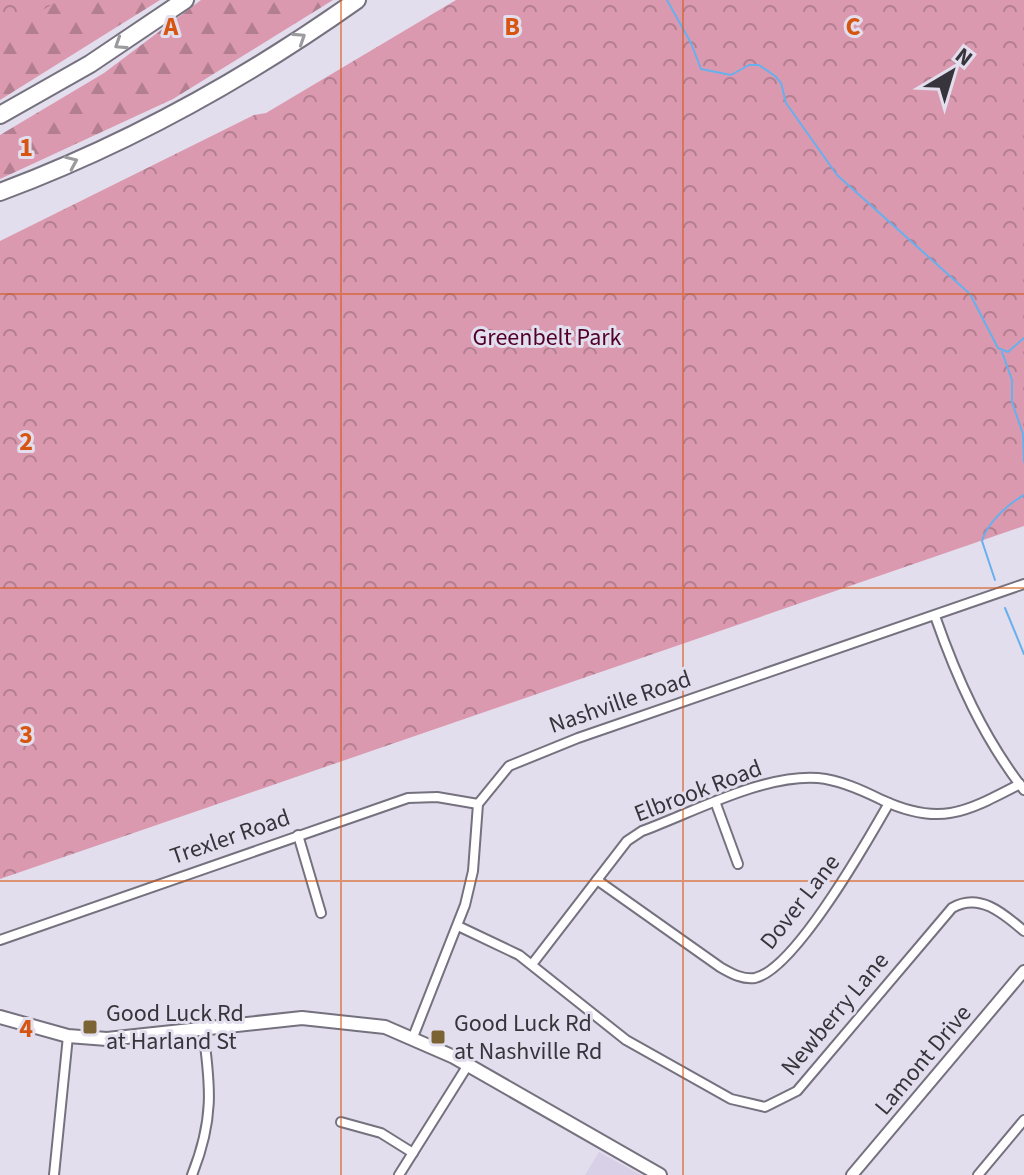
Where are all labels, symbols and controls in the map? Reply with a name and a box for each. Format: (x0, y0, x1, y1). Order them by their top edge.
text: A (163, 8, 180, 45)
text: B (504, 8, 520, 45)
text: C (845, 8, 861, 45)
north arrow (912, 32, 992, 112)
one-way arrow (291, 33, 306, 48)
one-way arrow (115, 35, 129, 50)
text: N (948, 40, 979, 74)
text: 1 (19, 129, 33, 166)
one-way arrow (64, 156, 78, 172)
park label: Greenbelt Park (473, 320, 622, 355)
text: 2 (19, 423, 33, 460)
street label: Nashville Road (544, 661, 696, 743)
text: 3 (19, 716, 33, 753)
street label: Elbrook Road (629, 751, 767, 831)
street label: Trexler Road (165, 800, 295, 874)
street label: Dover Lane (752, 847, 848, 957)
street label: Newberry Lane (773, 945, 897, 1083)
place label: Good Luck Rd at Harland St (106, 996, 244, 1059)
street label: Lamont Drive (866, 997, 980, 1123)
place label: Good Luck Rd at Nashville Rd (454, 1006, 602, 1069)
text: 4 (19, 1010, 33, 1047)
marker: Good Luck Rd at Harland St (81, 1018, 99, 1036)
marker: Good Luck Rd at Nashville Rd (429, 1028, 447, 1046)

